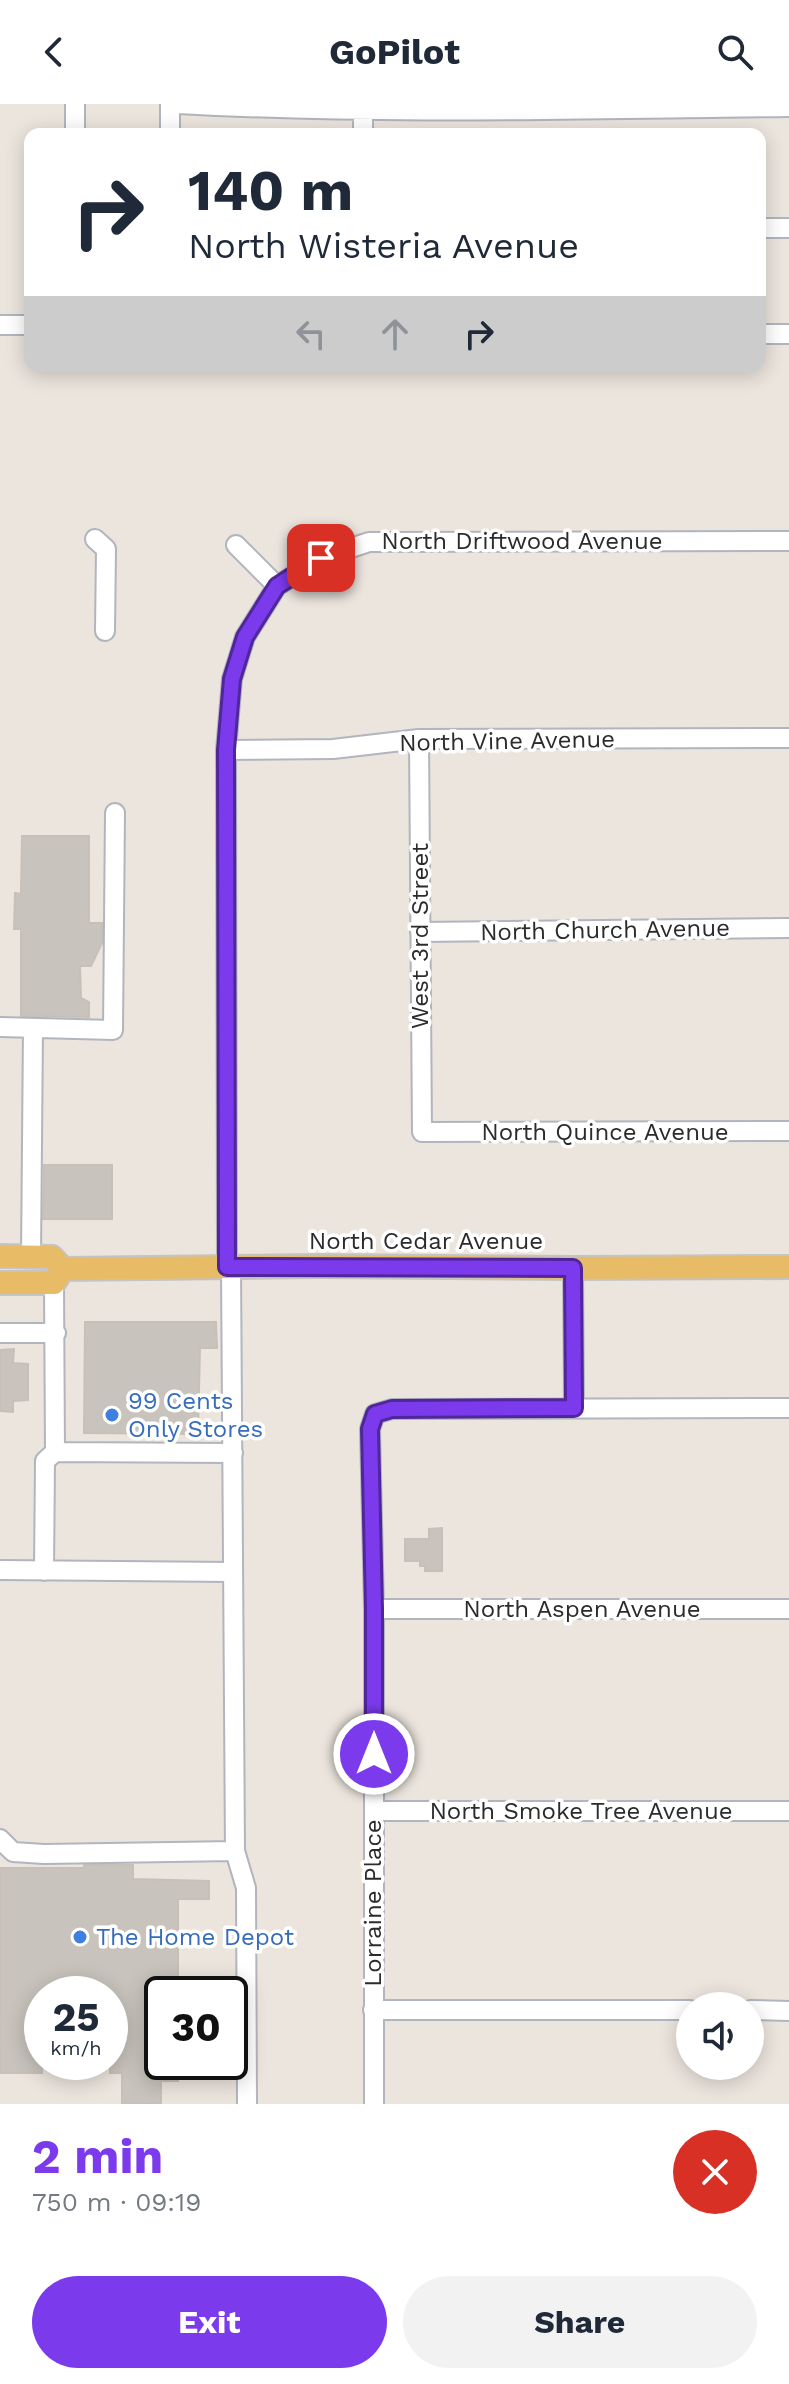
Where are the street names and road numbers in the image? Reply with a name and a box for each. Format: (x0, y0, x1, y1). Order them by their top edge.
street label: North Driftwood Avenue (381, 527, 663, 555)
street label: North Vine Avenue (399, 725, 615, 757)
street label: West 3rd Street (406, 843, 434, 1029)
street label: North Church Avenue (480, 914, 730, 946)
street label: North Quince Avenue (481, 1118, 729, 1146)
street label: North Cedar Avenue (309, 1227, 543, 1255)
street label: North Aspen Avenue (463, 1595, 701, 1623)
street label: North Smoke Tree Avenue (429, 1797, 733, 1825)
street label: Lorraine Place (359, 1819, 387, 1987)

